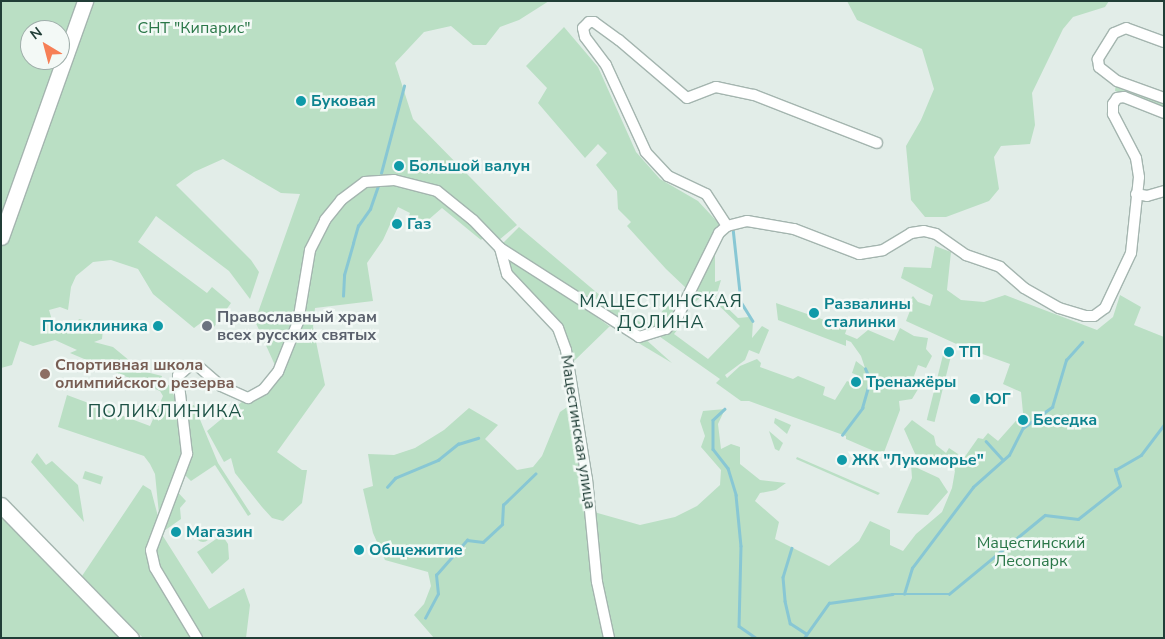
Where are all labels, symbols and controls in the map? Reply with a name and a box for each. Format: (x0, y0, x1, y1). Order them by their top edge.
park label: СНТ "Кипарис" (137, 18, 251, 38)
north arrow (20, 20, 70, 70)
text: N (26, 23, 46, 44)
place label: Буковая (311, 91, 376, 111)
marker: Буковая (295, 95, 307, 107)
place label: Большой валун (409, 156, 530, 176)
marker: Большой валун (393, 160, 405, 172)
place label: Газ (407, 214, 431, 234)
marker: Газ (391, 218, 403, 230)
district label: МАЦЕСТИНСКАЯ ДОЛИНА (578, 291, 744, 334)
place label: Развалины сталинки (824, 294, 911, 332)
place label: Православный храм всех русских святых (217, 307, 377, 345)
marker: Развалины сталинки (808, 307, 820, 319)
place label: Поликлиника (42, 316, 148, 336)
marker: Поликлиника (152, 320, 164, 332)
marker: Православный храм всех русских святых (201, 320, 213, 332)
place label: ТП (959, 342, 981, 362)
marker: ТП (943, 346, 955, 358)
street label: Мацестинская улица (556, 353, 600, 511)
place label: Спортивная школа олимпийского резерва (55, 355, 235, 393)
marker: Спортивная школа олимпийского резерва (39, 368, 51, 380)
place label: Тренажёры (866, 372, 956, 392)
marker: Тренажёры (850, 376, 862, 388)
place label: ЮГ (985, 389, 1011, 409)
marker: ЮГ (969, 393, 981, 405)
district label: ПОЛИКЛИНИКА (86, 400, 244, 422)
place label: Беседка (1033, 410, 1097, 430)
marker: Беседка (1017, 414, 1029, 426)
place label: ЖК "Лукоморье" (852, 450, 984, 470)
marker: ЖК "Лукоморье" (836, 454, 848, 466)
place label: Магазин (186, 522, 253, 542)
marker: Магазин (170, 526, 182, 538)
park label: Мацестинский Лесопарк (977, 533, 1085, 571)
place label: Общежитие (369, 540, 463, 560)
marker: Общежитие (353, 544, 365, 556)

